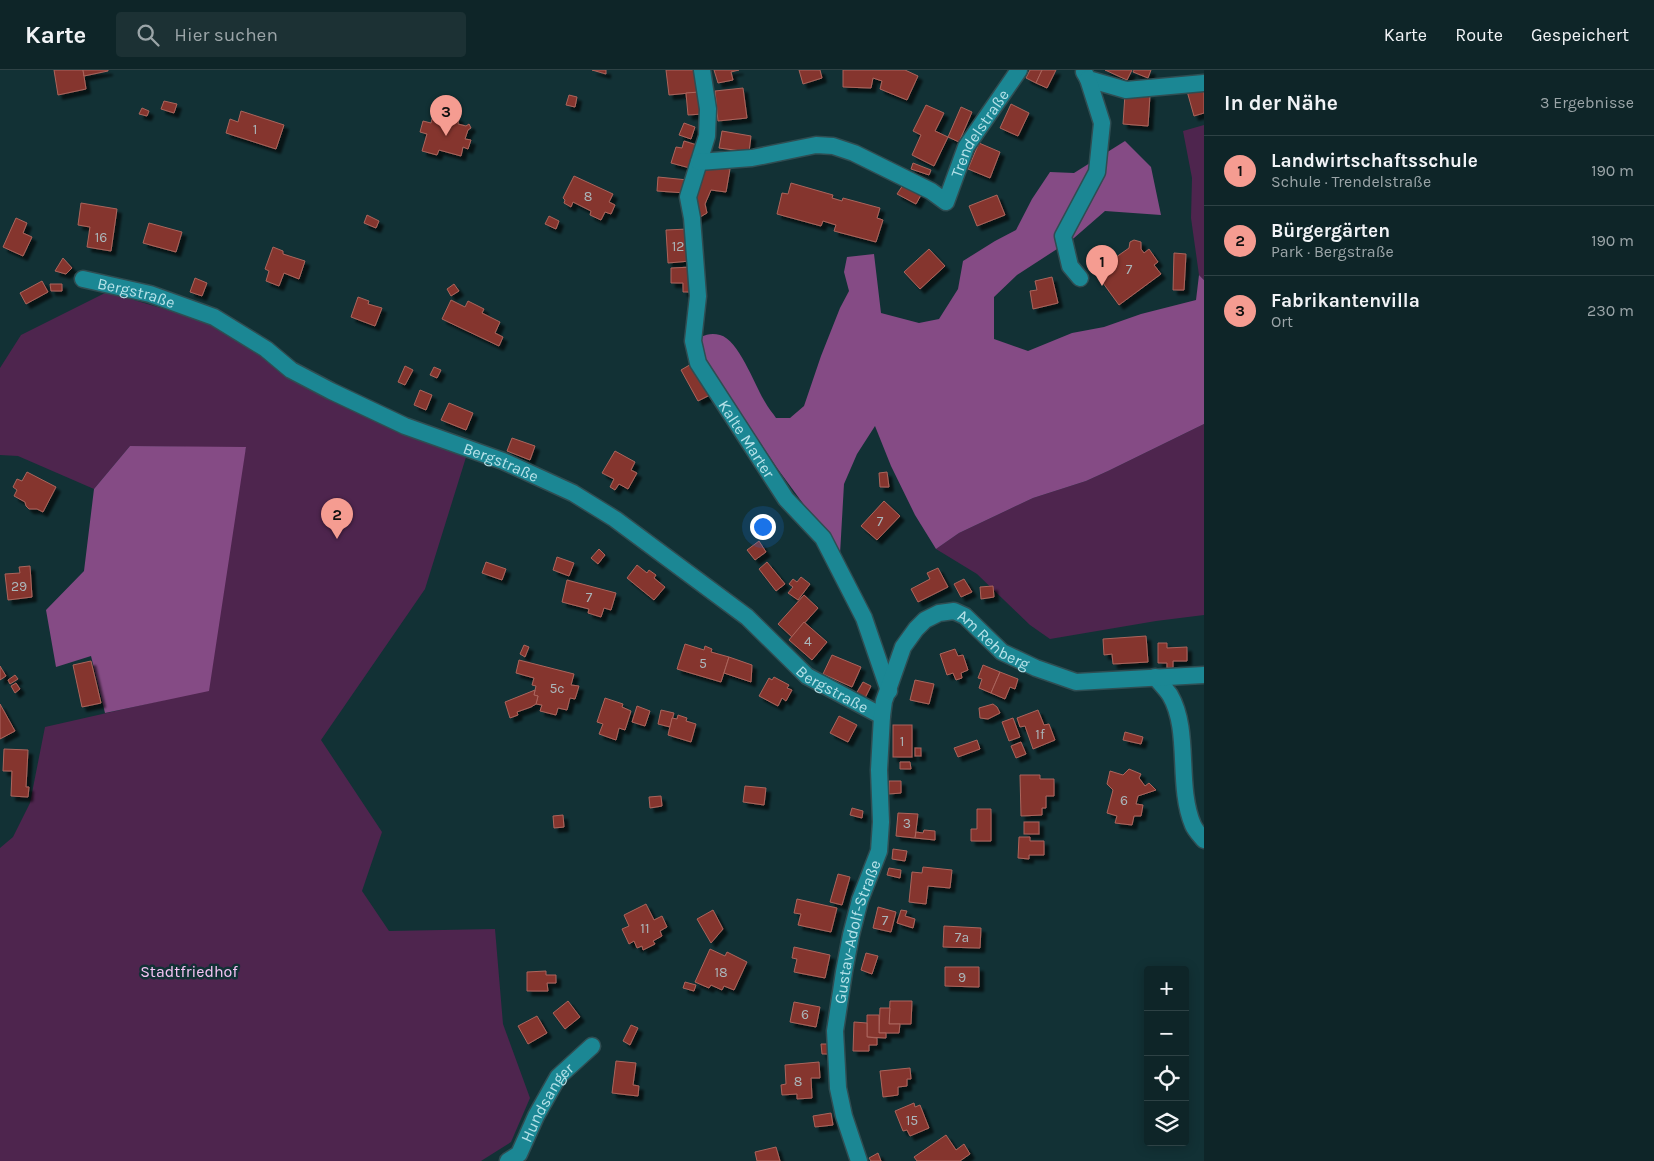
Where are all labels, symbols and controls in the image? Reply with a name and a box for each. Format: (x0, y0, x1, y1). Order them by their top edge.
search box (116, 12, 466, 57)
text: Karte (25, 21, 86, 49)
icon: search (134, 21, 162, 49)
text: Hier suchen (174, 24, 278, 46)
text: Karte (1384, 24, 1427, 46)
text: Route (1455, 24, 1503, 46)
text: Gespeichert (1531, 24, 1629, 46)
street label: Trendelstraße (946, 85, 1013, 180)
text: In der Nähe (1224, 91, 1338, 115)
text: 3 Ergebnisse (1540, 93, 1634, 112)
pin: 3 (430, 95, 462, 136)
house number: 1 (253, 121, 257, 138)
text: Landwirtschaftsschule (1271, 150, 1478, 172)
text: 1 (1237, 161, 1243, 180)
text: 190 m (1591, 161, 1634, 180)
text: Schule · Trendelstraße (1271, 172, 1431, 191)
house number: 8 (584, 188, 592, 205)
text: Bürgergärten (1271, 220, 1390, 242)
house number: 16 (95, 229, 107, 246)
text: 2 (1235, 231, 1245, 250)
text: 190 m (1591, 231, 1634, 250)
house number: 12 (672, 238, 684, 255)
text: Park · Bergstraße (1271, 242, 1394, 261)
pin: 1 (1086, 245, 1118, 286)
house number: 7 (1126, 261, 1133, 278)
street label: Bergstraße (96, 273, 178, 312)
text: Fabrikantenvilla (1271, 290, 1420, 312)
text: 3 (1235, 301, 1245, 320)
text: 230 m (1587, 301, 1634, 320)
text: Ort (1271, 312, 1293, 331)
street label: Kalte Marter (715, 396, 779, 482)
street label: Bergstraße (461, 438, 542, 486)
pin: 2 (321, 498, 353, 539)
house number: 7 (877, 513, 884, 530)
your location (750, 514, 776, 540)
house number: 29 (11, 578, 27, 595)
house number: 7 (586, 589, 593, 606)
street label: Am Rehberg (955, 605, 1033, 673)
house number: 4 (804, 633, 812, 650)
house number: 5 (699, 655, 707, 672)
street label: Bergstraße (792, 661, 872, 717)
house number: 5c (549, 680, 565, 697)
house number: 1f (1035, 726, 1045, 743)
house number: 1 (900, 733, 904, 750)
house number: 6 (1120, 792, 1128, 809)
house number: 3 (903, 815, 911, 832)
street label: Gustav-Adolf-Straße (830, 857, 884, 1005)
house number: 7 (882, 912, 889, 929)
house number: 11 (640, 920, 650, 937)
house number: 7a (955, 929, 969, 946)
park label: Stadtfriedhof (140, 962, 238, 981)
house number: 18 (714, 964, 728, 981)
map controls (1144, 966, 1189, 1146)
button: + (1144, 966, 1189, 1011)
house number: 9 (958, 969, 966, 986)
house number: 6 (801, 1006, 809, 1023)
button: − (1144, 1011, 1189, 1056)
button: locate (1144, 1056, 1189, 1101)
street label: Hundsanger (516, 1058, 577, 1145)
house number: 8 (794, 1073, 802, 1090)
button: layers (1144, 1101, 1189, 1146)
house number: 15 (906, 1112, 918, 1129)

